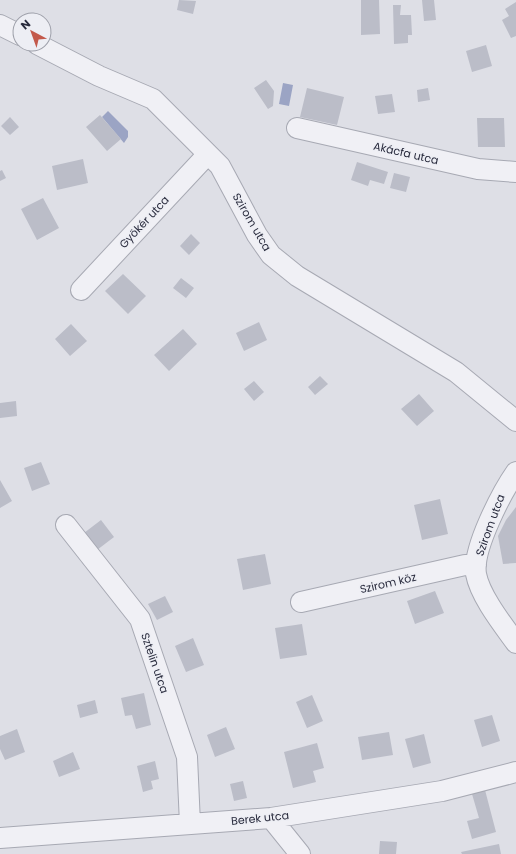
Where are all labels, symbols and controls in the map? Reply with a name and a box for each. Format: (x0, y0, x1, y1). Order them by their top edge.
north arrow (12, 12, 52, 52)
text: N (17, 16, 34, 33)
street label: Akácfa utca (372, 138, 440, 168)
street label: Szirom utca (229, 190, 275, 254)
street label: Gyökér utca (115, 192, 173, 252)
street label: Szirom utca (471, 492, 509, 558)
street label: Szirom köz (358, 569, 418, 597)
street label: Sztelin utca (137, 631, 173, 695)
street label: Berek utca (230, 807, 290, 829)

